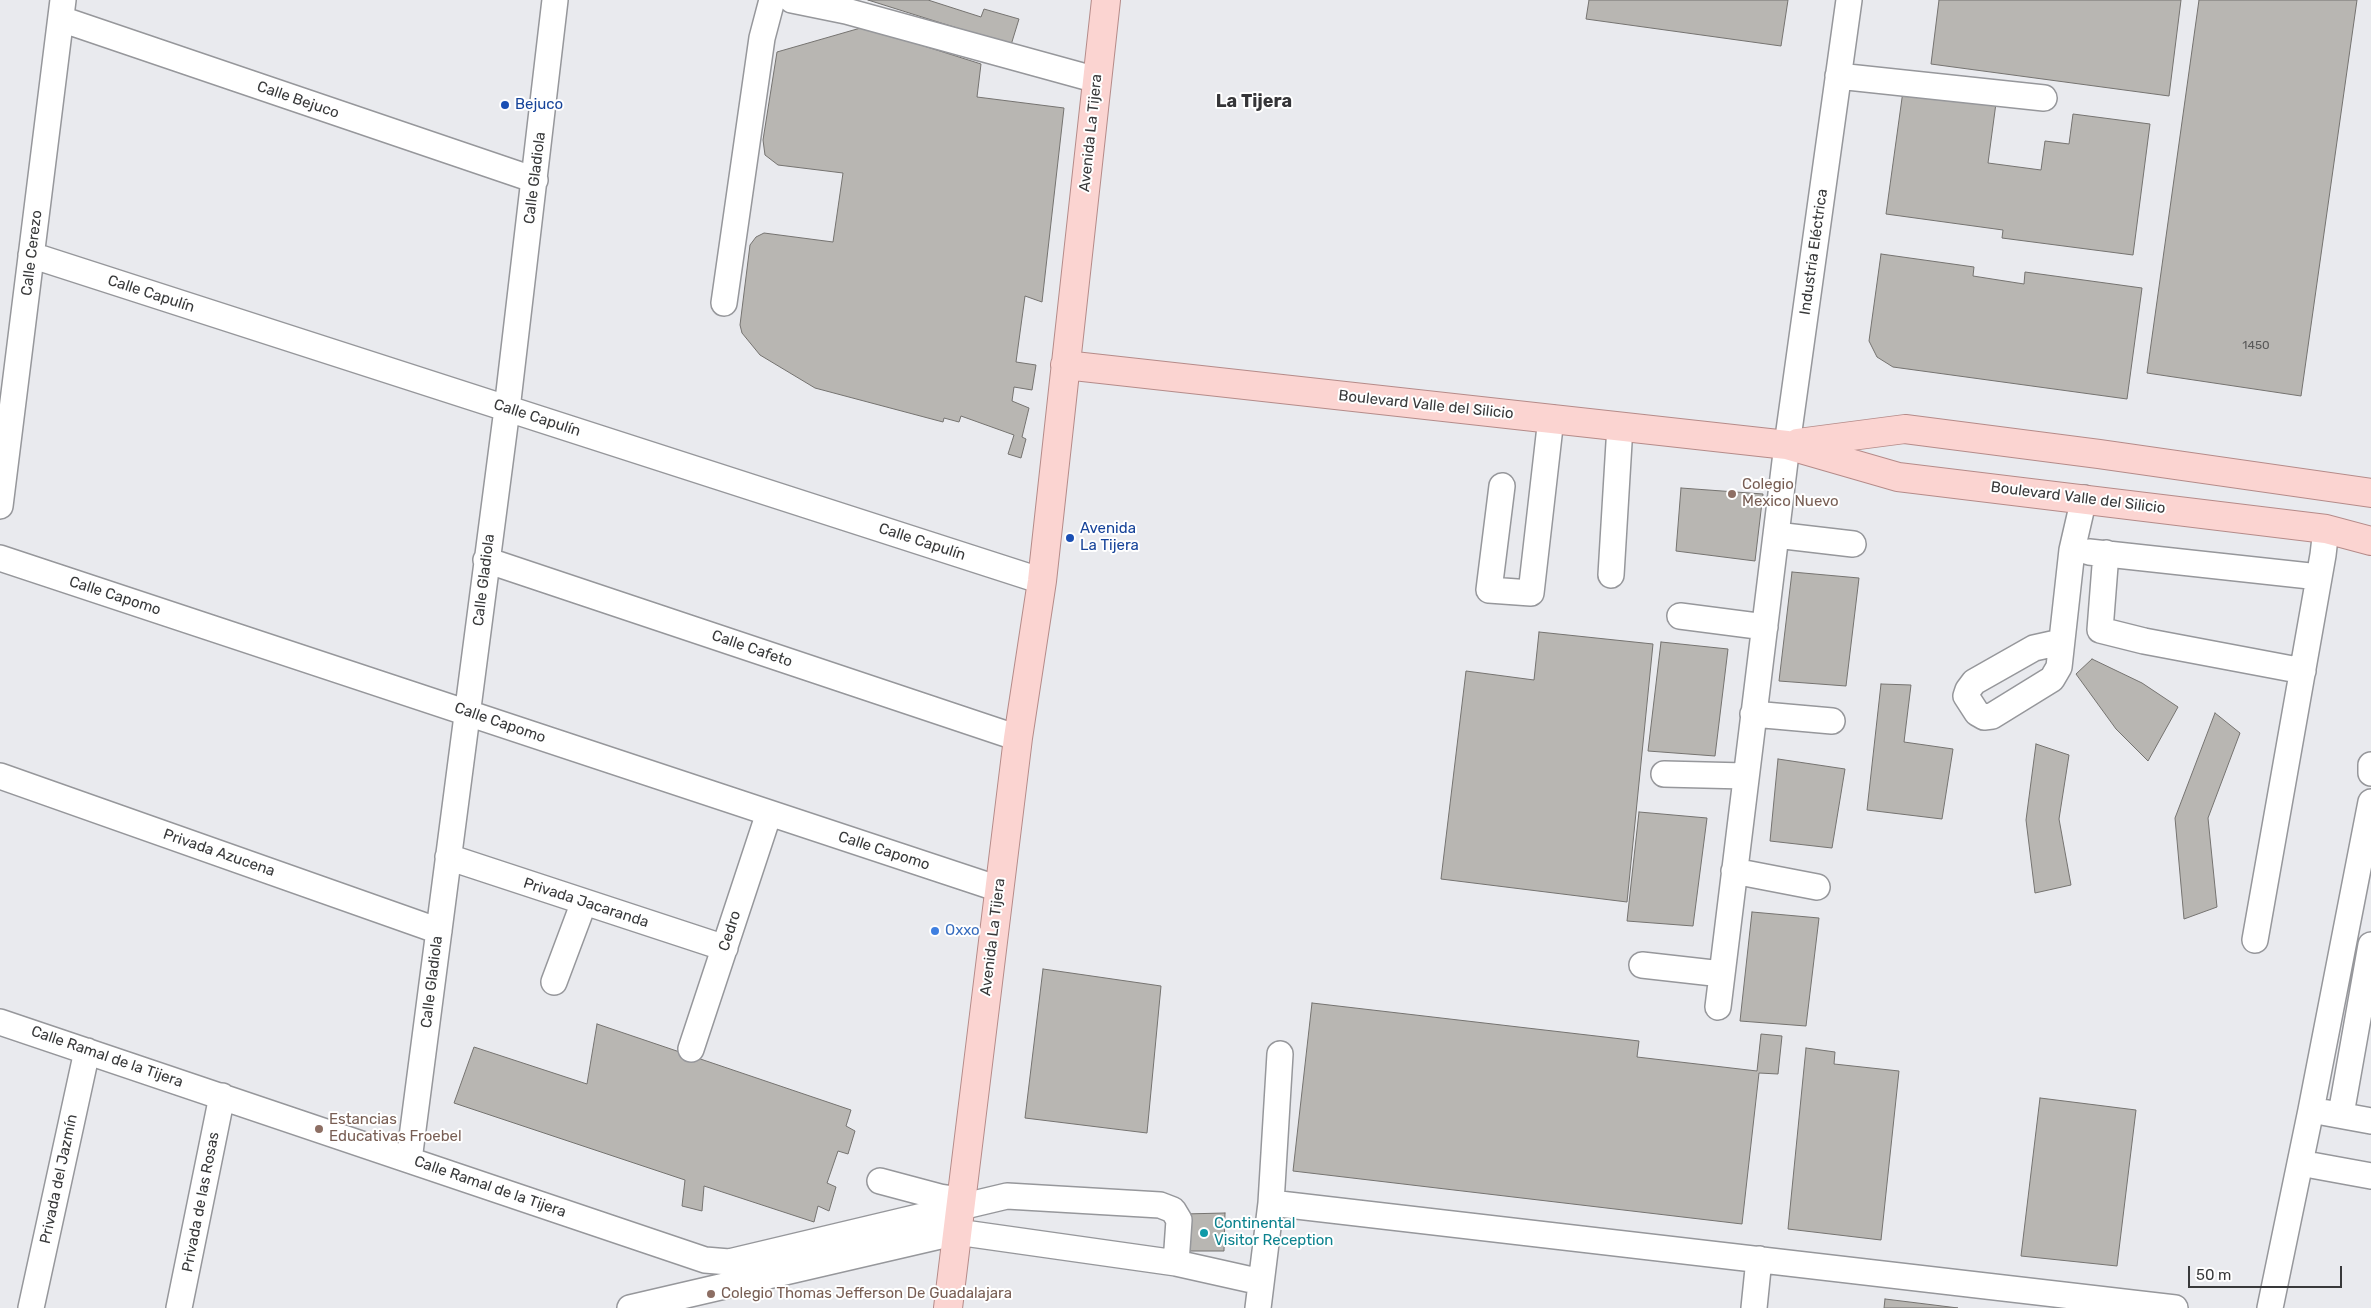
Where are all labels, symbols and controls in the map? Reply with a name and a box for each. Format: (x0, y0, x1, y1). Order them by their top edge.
street label: Avenida La Tijera (1076, 73, 1106, 193)
street label: Calle Bejuco (255, 78, 341, 122)
district label: La Tijera (1216, 91, 1292, 113)
place label: Bejuco (515, 96, 563, 114)
marker: Bejuco (499, 99, 511, 111)
street label: Calle Gladiola (520, 131, 550, 225)
street label: Industria Eléctrica (1796, 188, 1832, 316)
street label: Calle Cerezo (18, 209, 46, 297)
street label: Calle Capulín (105, 271, 197, 317)
house number: 1450 (2242, 339, 2270, 353)
street label: Boulevard Valle del Silicio (1338, 387, 1514, 423)
street label: Calle Capulín (491, 395, 583, 441)
place label: Colegio Mexico Nuevo (1742, 476, 1839, 511)
street label: Boulevard Valle del Silicio (1990, 478, 2166, 518)
marker: Colegio Mexico Nuevo (1726, 488, 1738, 500)
street label: Calle Capulín (876, 519, 968, 565)
place label: Avenida La Tijera (1080, 520, 1139, 555)
marker: Avenida La Tijera (1064, 532, 1076, 544)
street label: Calle Gladiola (469, 533, 499, 627)
street label: Calle Capomo (67, 573, 163, 619)
street label: Calle Cafeto (709, 627, 795, 671)
street label: Calle Capomo (452, 699, 548, 747)
street label: Privada Azucena (161, 825, 277, 881)
street label: Calle Capomo (836, 828, 932, 874)
street label: Privada Jacaranda (521, 874, 651, 932)
street label: Avenida La Tijera (977, 877, 1009, 997)
street label: Cedro (715, 908, 745, 954)
place label: Oxxo (945, 922, 980, 940)
marker: Oxxo (929, 925, 941, 937)
street label: Calle Gladiola (417, 935, 447, 1029)
street label: Calle Ramal de la Tijera (29, 1023, 185, 1091)
place label: Estancias Educativas Froebel (329, 1111, 462, 1146)
street label: Privada del Jazmín (36, 1112, 82, 1246)
marker: Estancias Educativas Froebel (313, 1123, 325, 1135)
street label: Privada de las Rosas (179, 1130, 223, 1274)
street label: Calle Ramal de la Tijera (412, 1153, 568, 1221)
place label: Continental Visitor Reception (1214, 1215, 1333, 1250)
marker: Continental Visitor Reception (1198, 1227, 1210, 1239)
scale bar (2191, 1256, 2345, 1288)
text: 50 m (2196, 1266, 2231, 1284)
place label: Colegio Thomas Jefferson De Guadalajara (721, 1285, 1012, 1303)
marker: Colegio Thomas Jefferson De Guadalajara (705, 1288, 717, 1300)

